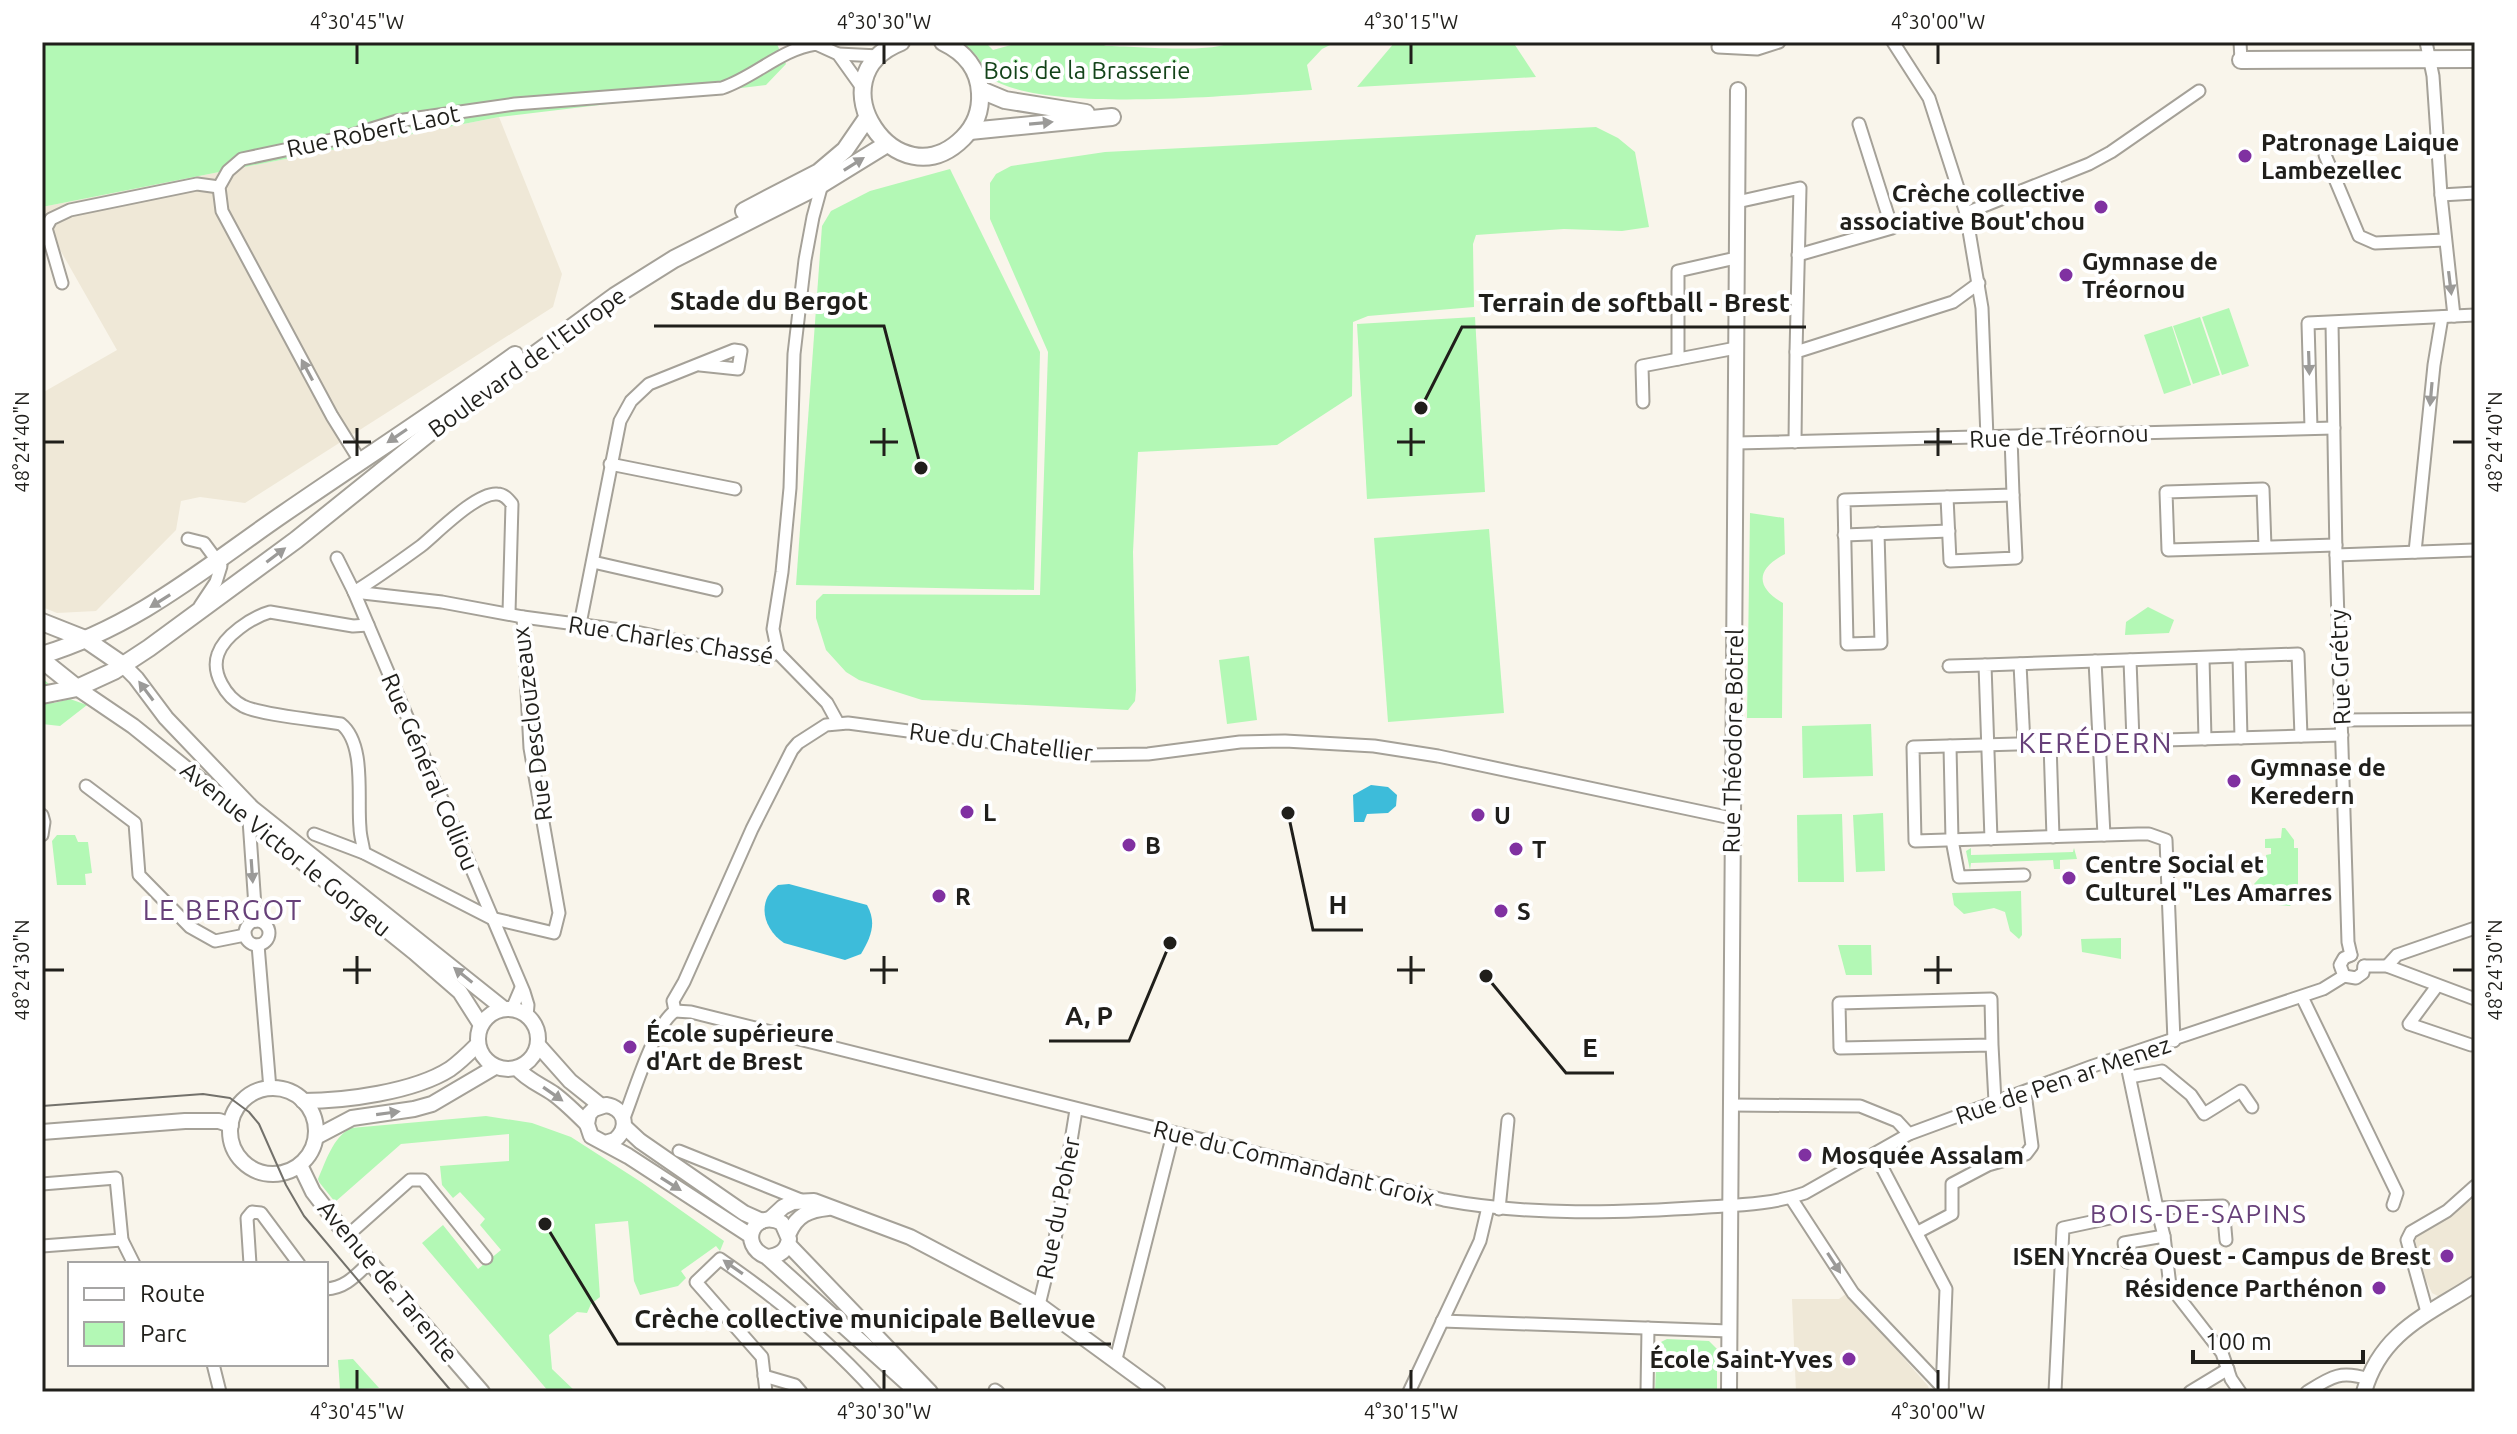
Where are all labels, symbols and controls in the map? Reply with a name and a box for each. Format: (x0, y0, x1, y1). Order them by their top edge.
text: 4°30'45"W (310, 10, 404, 33)
text: 4°30'30"W (837, 10, 931, 33)
text: 4°30'15"W (1364, 10, 1458, 33)
text: 4°30'00"W (1891, 10, 1985, 33)
park label: Bois de la Brasserie (984, 57, 1190, 84)
street label: Rue Robert Laot (284, 99, 462, 162)
one-way arrow (1029, 117, 1054, 130)
place label: Patronage Laique Lambezellec (2261, 129, 2459, 184)
marker: Patronage Laique Lambezellec (2236, 147, 2254, 165)
one-way arrow (843, 157, 865, 171)
place label: Crèche collective associative Bout'chou (1840, 180, 2085, 235)
marker: Crèche collective associative Bout'chou (2092, 198, 2110, 216)
place label: Gymnase de Tréornou (2082, 248, 2218, 303)
marker: Gymnase de Tréornou (2057, 266, 2075, 284)
one-way arrow (2444, 271, 2457, 296)
callout: Stade du Bergot (654, 276, 884, 326)
callout: Terrain de softball - Brest (1462, 277, 1806, 327)
street label: Boulevard de l'Europe (423, 281, 631, 443)
text: Stade du Bergot (670, 286, 868, 315)
text: Terrain de softball - Brest (1478, 288, 1790, 317)
one-way arrow (2303, 351, 2315, 376)
one-way arrow (300, 358, 313, 381)
one-way arrow (2424, 382, 2437, 407)
text: 48°24'40"N (10, 391, 33, 493)
text: 48°24'40"N (2483, 391, 2506, 493)
street label: Rue de Tréornou (1969, 419, 2149, 453)
one-way arrow (387, 428, 408, 443)
one-way arrow (266, 547, 287, 563)
one-way arrow (149, 594, 171, 608)
street label: Rue Grétry (2324, 608, 2356, 726)
street label: Rue Charles Chassé (566, 610, 776, 670)
street label: Rue Desclouzeaux (507, 625, 557, 823)
street label: Rue Théodore Botrel (1718, 628, 1748, 854)
street label: Rue Général Colliou (376, 669, 484, 875)
one-way arrow (138, 680, 154, 701)
street label: Rue du Chatellier (908, 717, 1094, 767)
district label: KERÉDERN (2019, 726, 2173, 758)
place label: Gymnase de Keredern (2250, 754, 2386, 809)
street label: Avenue Victor le Gorgeu (176, 756, 396, 942)
marker: Gymnase de Keredern (2225, 772, 2243, 790)
place label: L (983, 799, 996, 826)
place label: U (1494, 802, 1511, 829)
marker: L (958, 803, 976, 821)
marker: U (1469, 806, 1487, 824)
place label: B (1145, 832, 1161, 859)
marker: B (1120, 836, 1138, 854)
place label: T (1532, 836, 1546, 863)
marker: T (1507, 840, 1525, 858)
place label: Centre Social et Culturel "Les Amarres (2085, 851, 2332, 906)
one-way arrow (246, 859, 259, 884)
marker: Centre Social et Culturel "Les Amarres (2060, 869, 2078, 887)
callout: H (1313, 880, 1363, 930)
place label: R (955, 883, 971, 910)
marker: R (930, 887, 948, 905)
text: H (1329, 890, 1347, 919)
district label: LE BERGOT (143, 894, 303, 925)
place label: S (1517, 898, 1531, 925)
marker: S (1492, 902, 1510, 920)
text: 48°24'30"N (10, 919, 33, 1021)
text: 48°24'30"N (2483, 919, 2506, 1021)
one-way arrow (453, 968, 473, 984)
callout: A, P (1049, 991, 1129, 1041)
text: A, P (1065, 1001, 1113, 1030)
place label: École supérieure d'Art de Brest (646, 1018, 834, 1075)
callout: E (1566, 1023, 1614, 1073)
street label: Rue de Pen ar Menez (1952, 1031, 2174, 1129)
text: E (1582, 1033, 1598, 1062)
marker: École supérieure d'Art de Brest (621, 1038, 639, 1056)
one-way arrow (543, 1086, 564, 1101)
one-way arrow (376, 1106, 401, 1119)
street label: Rue du Commandant Groix (1151, 1115, 1437, 1211)
street label: Rue du Poher (1031, 1134, 1085, 1282)
place label: Mosquée Assalam (1821, 1142, 2024, 1169)
marker: Mosquée Assalam (1796, 1146, 1814, 1164)
one-way arrow (660, 1177, 682, 1191)
street label: Avenue de Tarente (313, 1195, 463, 1367)
district label: BOIS-DE-SAPINS (2090, 1199, 2308, 1228)
place label: ISEN Yncréa Ouest - Campus de Brest (2012, 1243, 2431, 1270)
marker: ISEN Yncréa Ouest - Campus de Brest (2438, 1247, 2456, 1265)
one-way arrow (1826, 1253, 1841, 1274)
one-way arrow (722, 1260, 743, 1275)
legend (68, 1262, 328, 1366)
place label: Résidence Parthénon (2124, 1275, 2363, 1302)
marker: Résidence Parthénon (2370, 1279, 2388, 1297)
text: Route (140, 1280, 205, 1307)
callout: Crèche collective municipale Bellevue (618, 1294, 1111, 1344)
text: Crèche collective municipale Bellevue (634, 1304, 1096, 1333)
scale bar (2193, 1314, 2363, 1364)
text: Parc (140, 1320, 187, 1347)
text: 100 m (2205, 1328, 2272, 1355)
place label: École Saint-Yves (1649, 1344, 1833, 1373)
marker: École Saint-Yves (1840, 1350, 1858, 1368)
text: 4°30'45"W (310, 1400, 404, 1423)
text: 4°30'30"W (837, 1400, 931, 1423)
text: 4°30'15"W (1364, 1400, 1458, 1423)
text: 4°30'00"W (1891, 1400, 1985, 1423)

